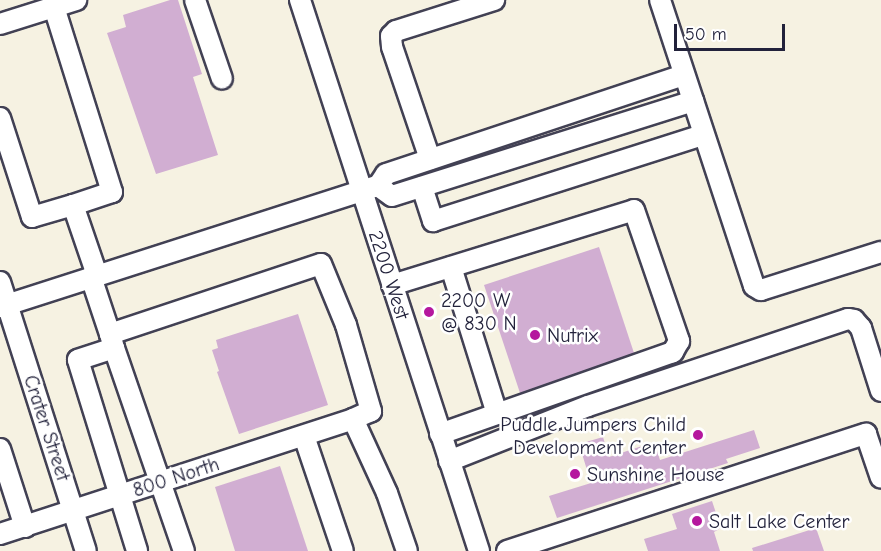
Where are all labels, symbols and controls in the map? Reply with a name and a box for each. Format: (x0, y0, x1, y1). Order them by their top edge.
scale bar (677, 12, 788, 50)
text: 50 m (685, 24, 727, 45)
street label: 2200 West (363, 228, 415, 322)
place label: 2200 W @ 830 N (441, 288, 517, 335)
marker: 2200 W @ 830 N (422, 305, 436, 319)
place label: Nutrix (547, 323, 598, 347)
marker: Nutrix (528, 328, 542, 342)
street label: Crater Street (19, 372, 75, 484)
place label: Puddle Jumpers Child Development Center (500, 412, 686, 459)
marker: Puddle Jumpers Child Development Center (691, 428, 705, 442)
street label: 800 North (130, 452, 222, 502)
place label: Sunshine House (587, 462, 724, 486)
marker: Sunshine House (568, 467, 582, 481)
place label: Salt Lake Center (709, 509, 850, 533)
marker: Salt Lake Center (690, 514, 704, 528)

